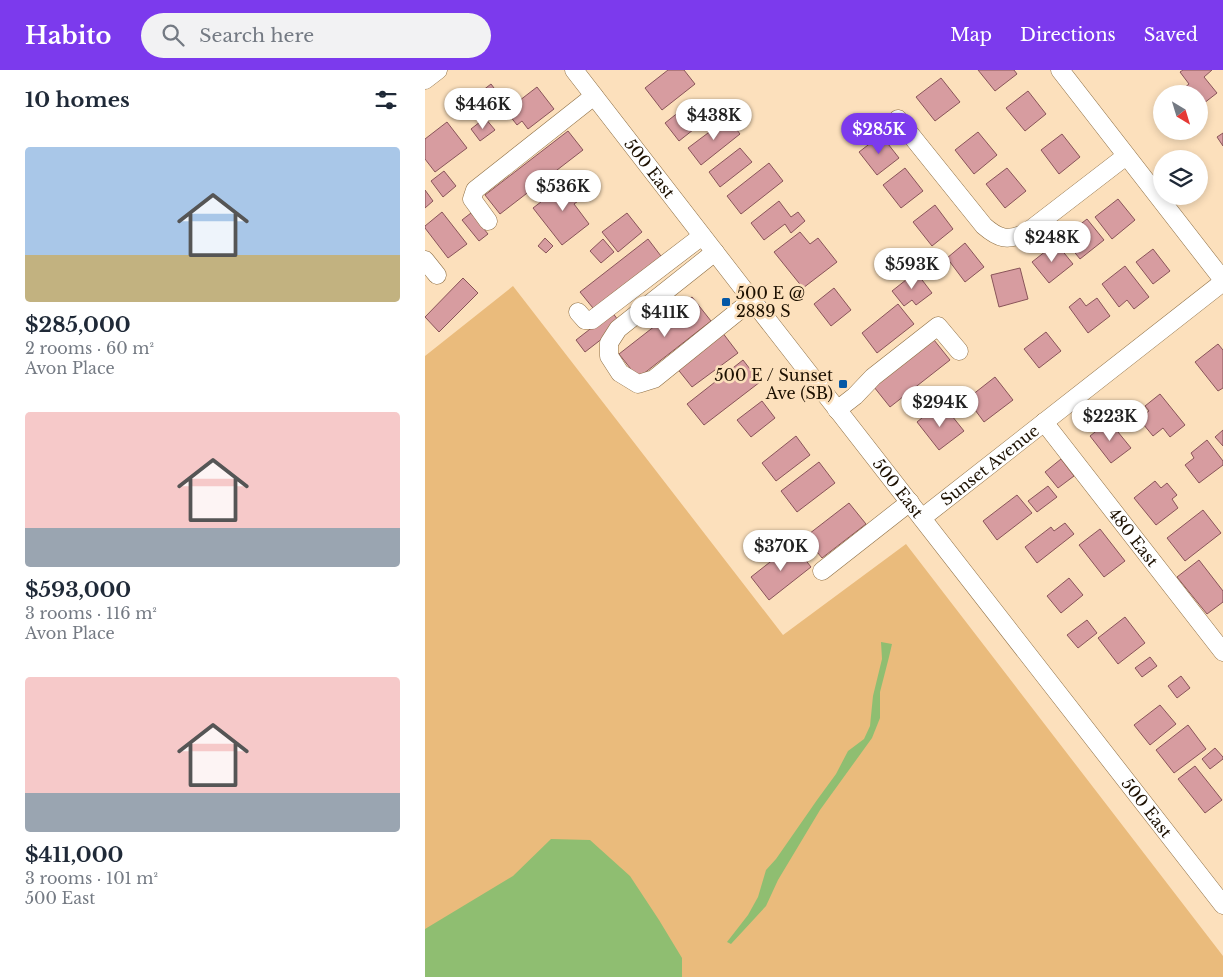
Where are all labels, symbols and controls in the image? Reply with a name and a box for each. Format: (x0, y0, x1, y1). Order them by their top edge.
search box (141, 13, 491, 58)
text: Habito (25, 21, 111, 50)
icon: search (159, 21, 187, 49)
text: Search here (199, 24, 314, 47)
text: Map (950, 24, 992, 46)
text: Directions (1020, 24, 1116, 46)
text: Saved (1144, 24, 1198, 46)
north arrow (1153, 85, 1207, 140)
map controls (1153, 85, 1208, 205)
icon: filters (372, 86, 400, 114)
text: 10 homes (25, 87, 130, 113)
pin: $446K (448, 88, 518, 130)
text: $446K (455, 94, 511, 114)
pin: $438K (679, 98, 749, 141)
text: $438K (687, 105, 741, 125)
pin: $285K (844, 112, 914, 155)
text: $285K (852, 119, 906, 139)
street label: 500 East (620, 134, 679, 202)
button: layers (1153, 150, 1208, 205)
pin: $536K (528, 170, 598, 212)
text: $536K (536, 176, 590, 196)
icon: home (168, 180, 258, 270)
pin: $248K (1017, 220, 1087, 263)
text: $248K (1025, 227, 1079, 247)
pin: $593K (877, 248, 947, 290)
text: $593K (885, 254, 939, 274)
place label: 500 E @ 2889 S (736, 283, 805, 321)
pin: $411K (630, 296, 700, 338)
marker: 500 E @ 2889 S (720, 296, 732, 308)
text: $411K (641, 302, 689, 322)
text: $285,000 (25, 312, 131, 338)
text: 2 rooms · 60 m² (25, 338, 154, 358)
text: Avon Place (25, 358, 115, 378)
place label: 500 E / Sunset Ave (SB) (714, 365, 833, 403)
marker: 500 E / Sunset Ave (SB) (837, 378, 849, 390)
pin: $294K (905, 386, 975, 428)
text: $294K (912, 392, 968, 412)
pin: $223K (1075, 400, 1145, 442)
text: $223K (1083, 406, 1137, 426)
street label: Sunset Avenue (936, 420, 1043, 510)
icon: home (168, 445, 258, 535)
street label: 500 East (869, 454, 928, 522)
street label: 480 East (1105, 504, 1163, 571)
pin: $370K (746, 530, 816, 572)
text: $370K (754, 536, 808, 556)
text: $593,000 (25, 577, 131, 603)
text: 3 rooms · 116 m² (25, 603, 157, 623)
text: Avon Place (25, 623, 115, 643)
icon: home (168, 710, 258, 800)
street label: 500 East (1118, 774, 1177, 841)
text: $411,000 (25, 842, 123, 868)
text: 3 rooms · 101 m² (25, 868, 158, 888)
text: 500 East (25, 888, 95, 908)

